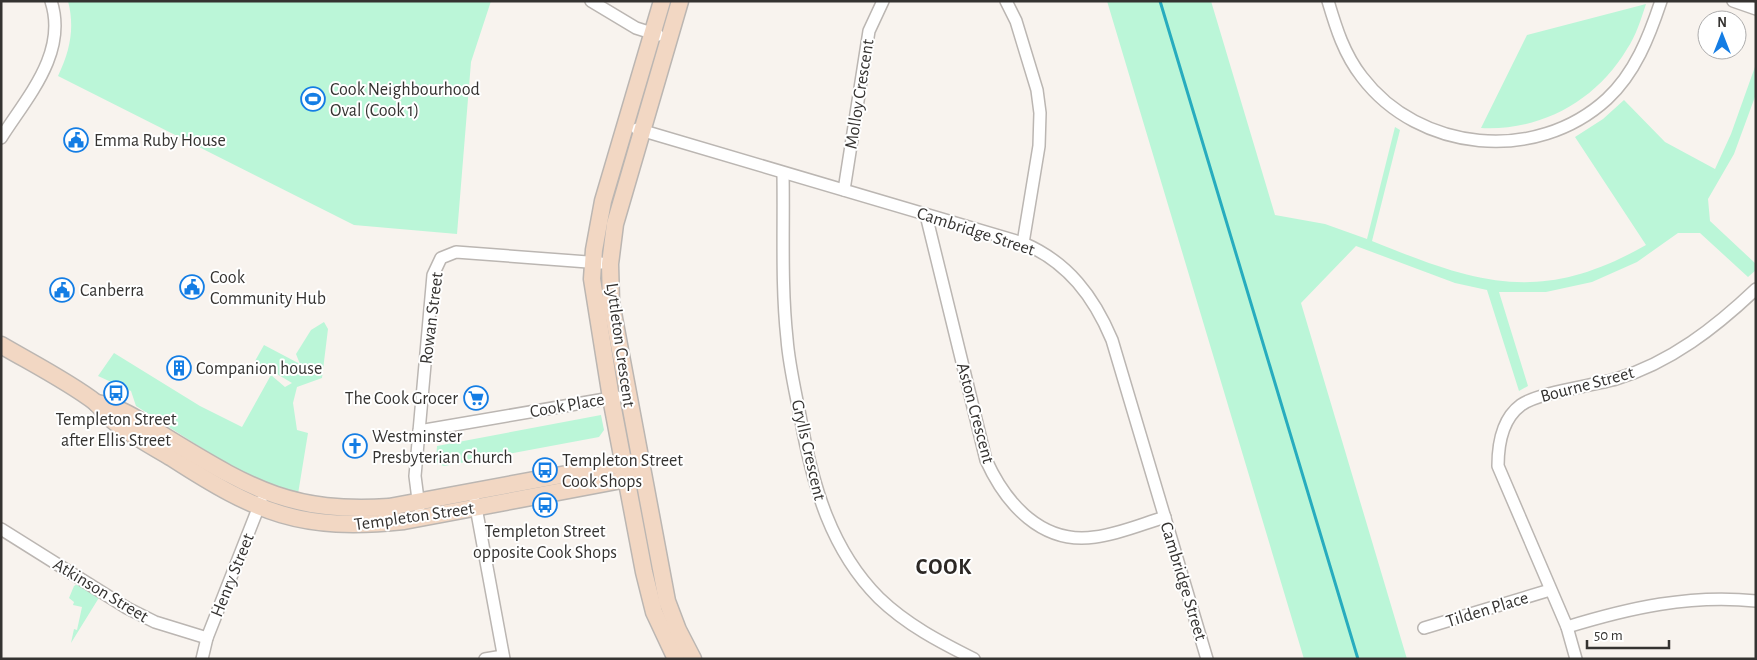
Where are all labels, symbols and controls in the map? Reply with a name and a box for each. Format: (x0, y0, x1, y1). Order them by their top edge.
north arrow (1697, 10, 1747, 60)
text: N (1717, 16, 1727, 30)
street label: Molloy Crescent (842, 38, 878, 150)
place label: Cook Neighbourhood Oval (Cook 1) (330, 81, 480, 120)
sports icon: Cook Neighbourhood Oval (Cook 1) (300, 86, 326, 112)
public building icon: Emma Ruby House (63, 127, 89, 153)
place label: Emma Ruby House (94, 132, 226, 150)
street label: Cambridge Street (914, 204, 1037, 260)
place label: Cook Community Hub (210, 269, 326, 308)
street label: Rowan Street (417, 271, 447, 365)
public building icon: Cook Community Hub (179, 274, 205, 300)
public building icon: Canberra (49, 277, 75, 303)
place label: Canberra (80, 282, 144, 300)
street label: Lyttleton Crescent (602, 282, 638, 409)
building icon: Companion house (166, 355, 192, 381)
place label: Companion house (196, 360, 322, 378)
street label: Aston Crescent (953, 361, 997, 466)
street label: Bourne Street (1539, 364, 1636, 406)
bus stop icon: Templeton Street after Ellis Street (103, 380, 129, 406)
supermarket icon: The Cook Grocer (463, 385, 489, 411)
place label: The Cook Grocer (345, 390, 458, 408)
street label: Cook Place (529, 391, 606, 421)
street label: Grylls Crescent (788, 398, 828, 503)
place label: Templeton Street after Ellis Street (55, 411, 177, 450)
place label: Westminster Presbyterian Church (372, 428, 513, 467)
church icon: Westminster Presbyterian Church (342, 433, 368, 459)
place label: Templeton Street Cook Shops (562, 452, 683, 491)
bus stop icon: Templeton Street Cook Shops (532, 457, 558, 483)
bus stop icon: Templeton Street opposite Cook Shops (532, 492, 558, 518)
street label: Templeton Street (353, 500, 476, 534)
street label: Cambridge Street (1156, 520, 1210, 643)
place label: Templeton Street opposite Cook Shops (473, 523, 617, 562)
street label: Henry Street (208, 531, 258, 620)
street label: Atkinson Street (50, 555, 151, 626)
district label: COOK (916, 556, 972, 578)
street label: Tilden Place (1444, 589, 1530, 631)
scale bar (1587, 618, 1670, 650)
text: 50 m (1594, 628, 1623, 643)

